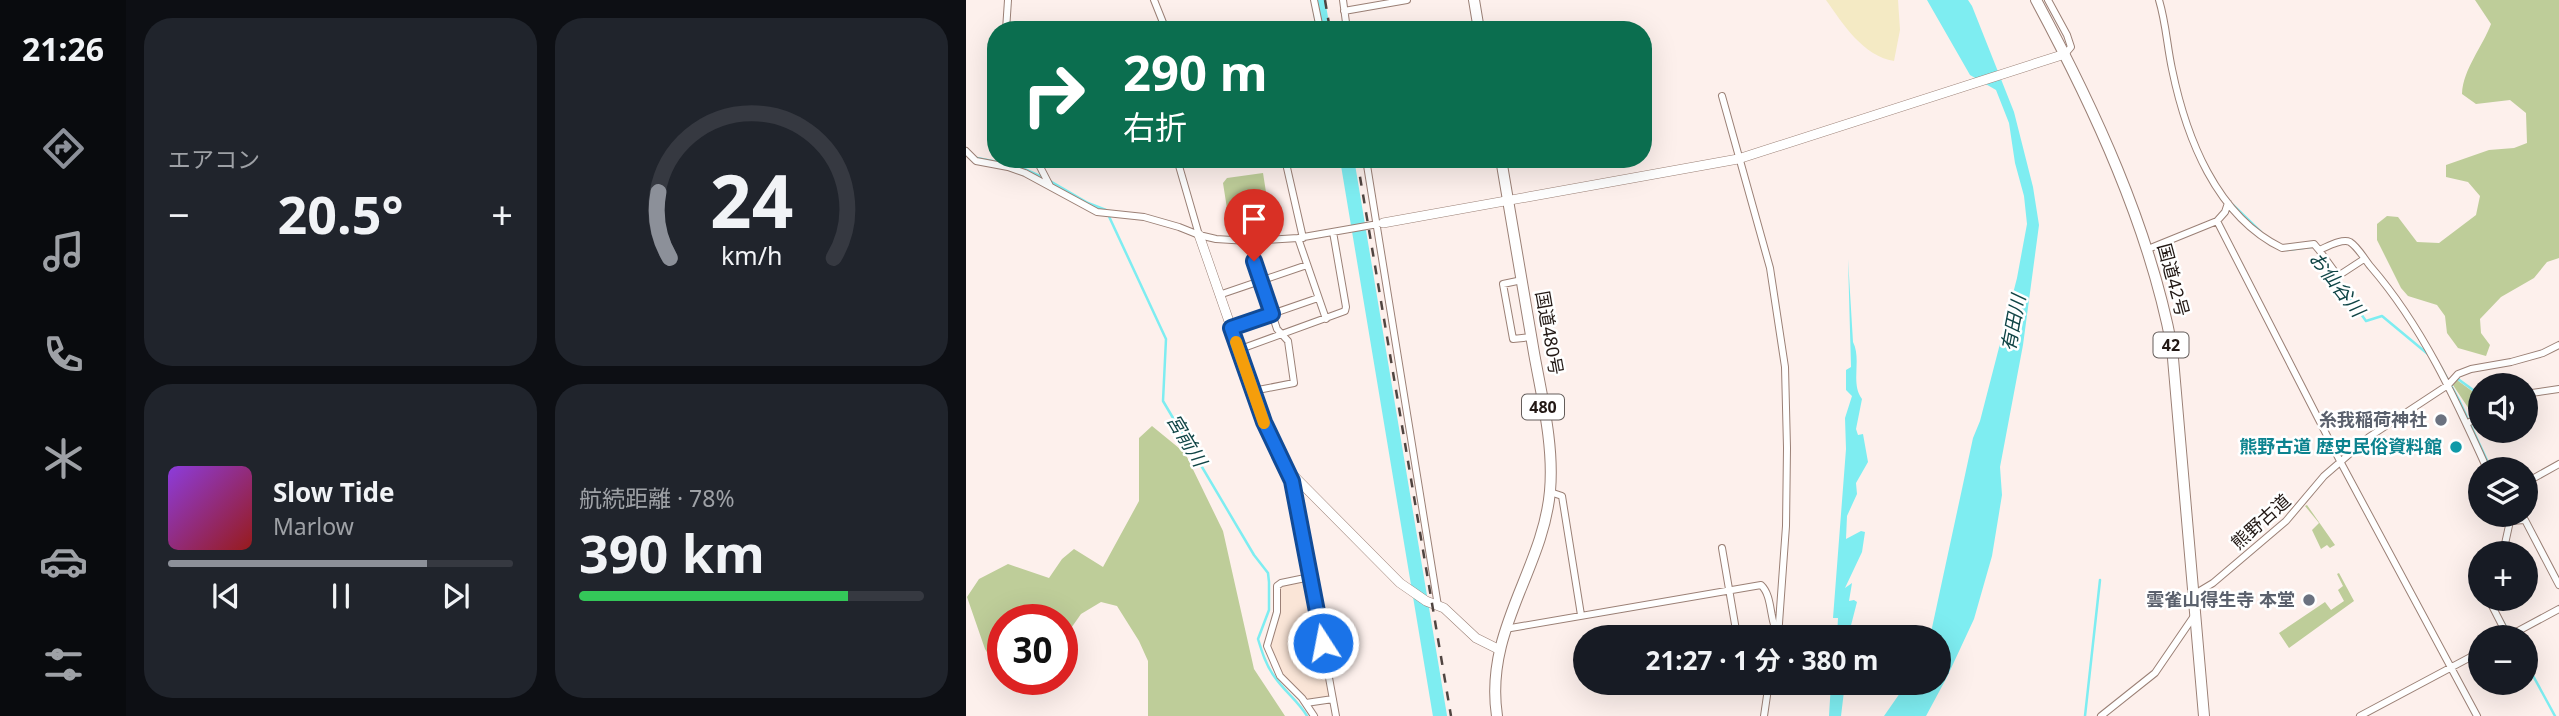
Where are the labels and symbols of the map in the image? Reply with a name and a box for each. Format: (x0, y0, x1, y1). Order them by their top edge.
pin (1224, 189, 1284, 261)
street label: 国道42号 (2153, 241, 2195, 319)
water label: お仙谷川 (2303, 246, 2372, 324)
street label: 国道480号 (1531, 289, 1569, 377)
water label: 有田川 (1995, 291, 2032, 353)
road number: 42 (2154, 332, 2188, 358)
road number: 480 (1522, 394, 1564, 420)
place label: 糸我稲荷神社 (2319, 407, 2427, 431)
water label: 宮前川 (1161, 409, 1214, 473)
marker: 糸我稲荷神社 (2433, 412, 2449, 428)
place label: 熊野古道 歴史民俗資料館 (2239, 434, 2442, 458)
marker: 熊野古道 歴史民俗資料館 (2448, 439, 2464, 455)
street label: 熊野古道 (2226, 488, 2295, 554)
place label: 雲雀山得生寺 本堂 (2146, 587, 2295, 611)
marker: 雲雀山得生寺 本堂 (2301, 592, 2317, 608)
speed limit sign: 30 (987, 604, 1078, 695)
position arrow (1286, 606, 1360, 680)

